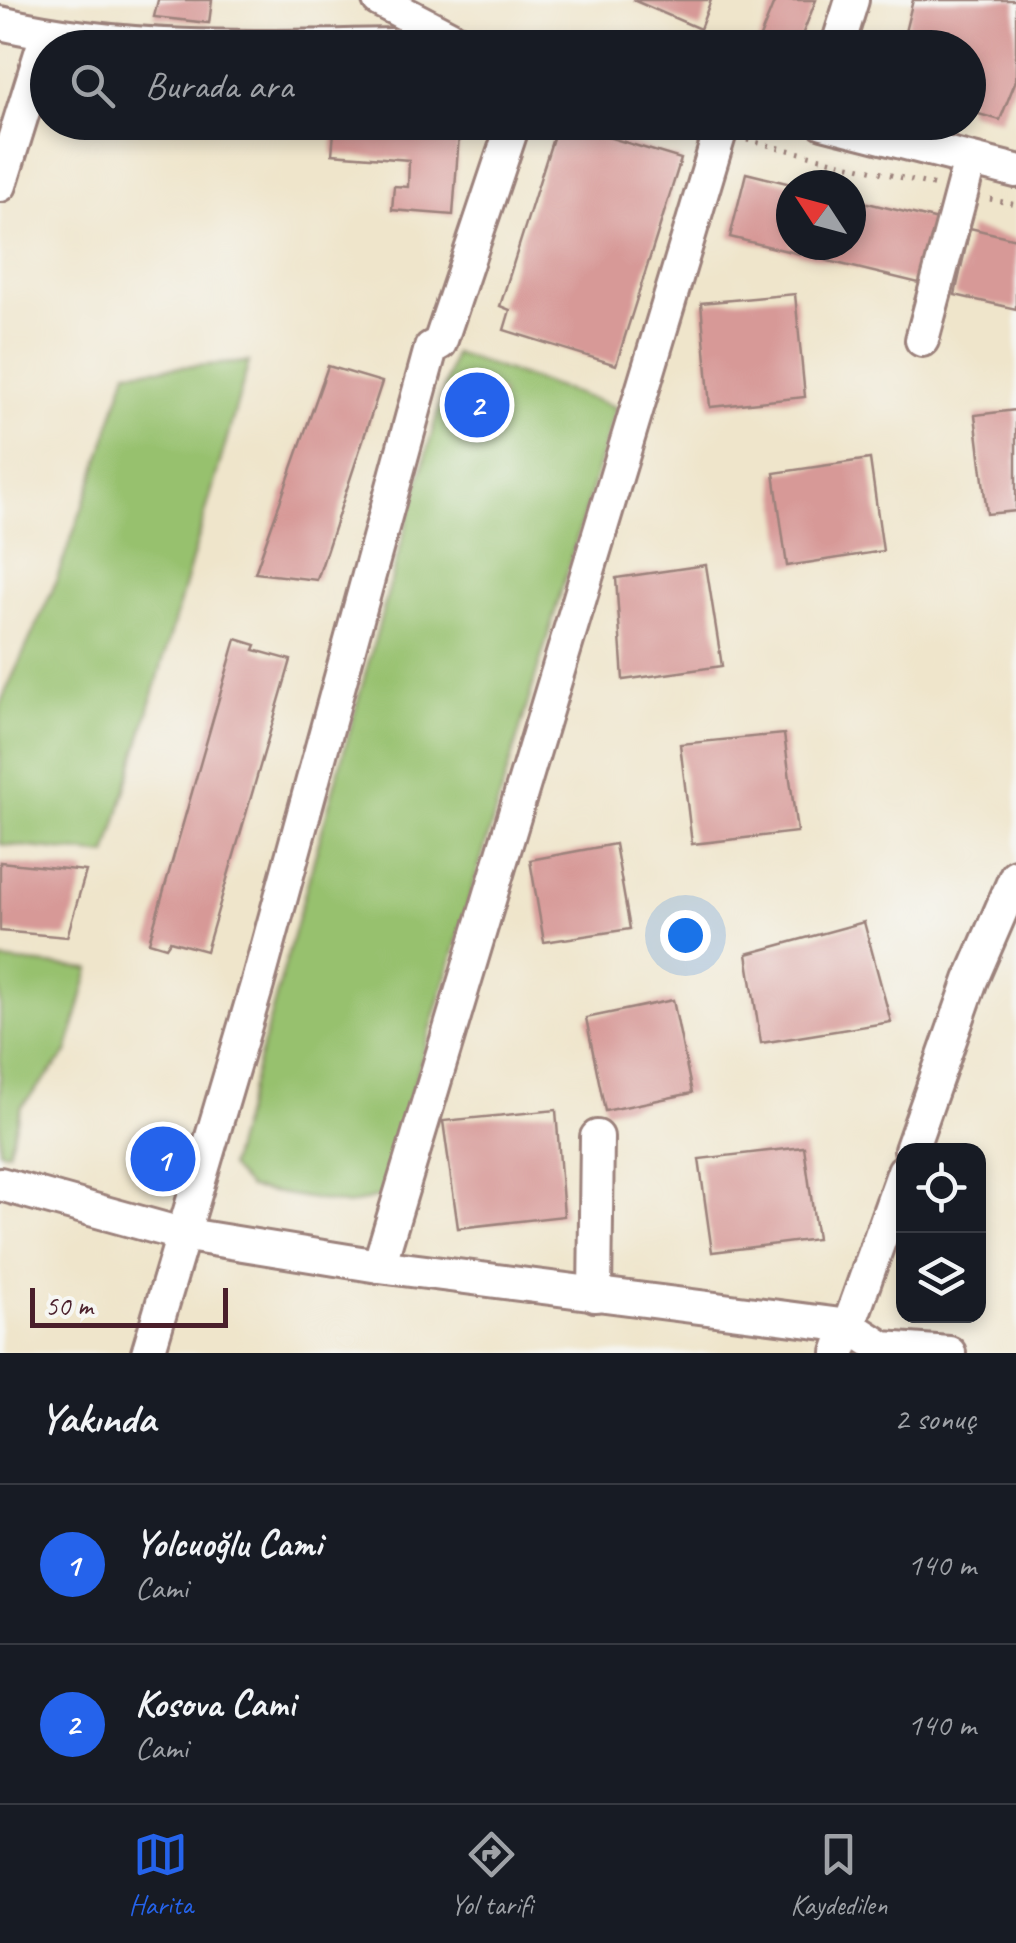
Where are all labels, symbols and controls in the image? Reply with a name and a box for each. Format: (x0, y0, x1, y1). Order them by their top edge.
search box (30, 30, 986, 140)
icon: search (65, 58, 120, 113)
text: Burada ara (145, 62, 293, 109)
north arrow (776, 170, 866, 260)
pin: 2 (444, 368, 510, 442)
your location (660, 910, 711, 961)
pin: 1 (130, 1122, 196, 1196)
map controls (896, 1143, 986, 1323)
button: locate (896, 1143, 986, 1233)
button: layers (896, 1233, 986, 1323)
scale bar (30, 1283, 228, 1328)
text: 50 m (45, 1288, 93, 1323)
text: Yakında (40, 1392, 155, 1445)
text: 2 sonuç (894, 1398, 976, 1439)
text: Yolcuoğlu Cami (135, 1520, 322, 1567)
text: 1 (65, 1544, 80, 1585)
text: 140 m (907, 1544, 976, 1585)
text: Cami (135, 1567, 188, 1608)
text: Kosova Cami (135, 1680, 295, 1727)
text: 2 (65, 1704, 80, 1745)
text: 140 m (907, 1704, 976, 1745)
text: Cami (135, 1727, 188, 1768)
tab: Harita (129, 1827, 193, 1922)
tab: Yol tarifi (450, 1827, 533, 1922)
tab: Kaydedilen (790, 1827, 887, 1922)

